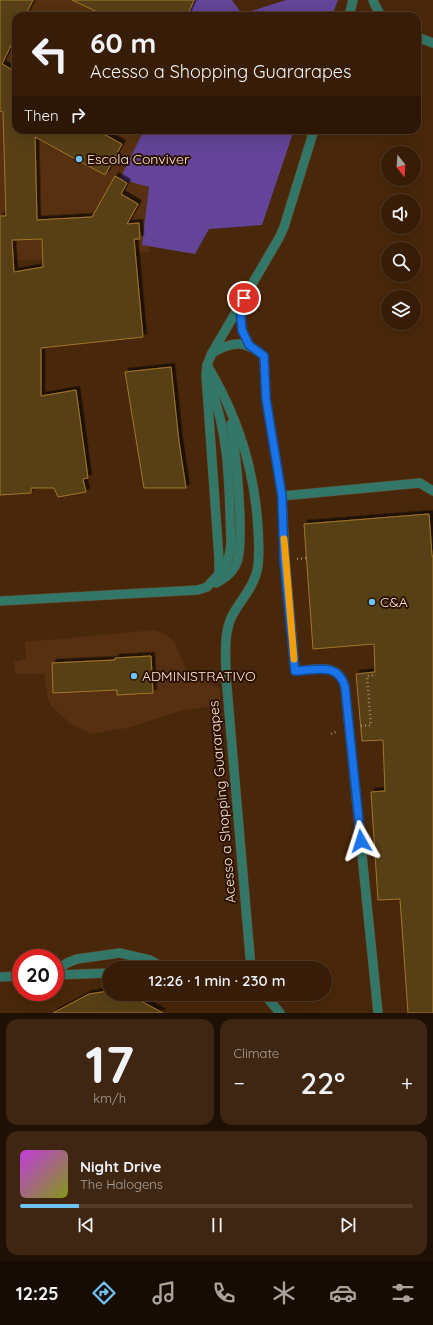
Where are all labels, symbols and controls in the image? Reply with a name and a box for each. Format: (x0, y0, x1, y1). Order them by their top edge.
text: 60 m (90, 25, 156, 60)
icon: left (24, 28, 76, 80)
text: Acesso a Shopping Guararapes (90, 60, 351, 83)
icon: right (67, 104, 89, 126)
text: Then (24, 106, 59, 125)
north arrow (381, 146, 421, 186)
map controls (381, 146, 421, 330)
place label: Escola Conviver (87, 150, 190, 168)
marker: Escola Conviver (74, 154, 84, 164)
button: sound (381, 194, 421, 234)
button: search (381, 242, 421, 282)
pin (227, 281, 261, 315)
icon: arrive (233, 287, 255, 309)
button: layers (381, 290, 421, 330)
place label: C&A (380, 593, 408, 611)
marker: C&A (367, 597, 377, 607)
place label: ADMINISTRATIVO (142, 667, 256, 685)
marker: ADMINISTRATIVO (129, 671, 139, 681)
street label: Acesso a Shopping Guararapes (204, 700, 240, 904)
position arrow (340, 820, 382, 862)
speed limit sign: 20 (12, 949, 64, 1001)
text: 12:26 · 1 min · 230 m (148, 971, 286, 990)
text: 17 (85, 1031, 134, 1096)
text: Climate (234, 1045, 279, 1061)
text: 22° (300, 1064, 345, 1102)
text: − (234, 1069, 245, 1097)
text: + (401, 1069, 413, 1097)
text: km/h (93, 1090, 126, 1106)
text: Night Drive (80, 1157, 161, 1176)
text: The Halogens (80, 1176, 163, 1192)
icon: previous (75, 1214, 97, 1236)
icon: pause (206, 1214, 228, 1236)
icon: next (337, 1214, 359, 1236)
icon: directions (90, 1279, 118, 1307)
icon: music (150, 1279, 178, 1307)
icon: phone (210, 1279, 238, 1307)
icon: climate (270, 1279, 298, 1307)
icon: car (329, 1279, 357, 1307)
icon: filters (389, 1279, 417, 1307)
text: 12:25 (16, 1282, 59, 1305)

